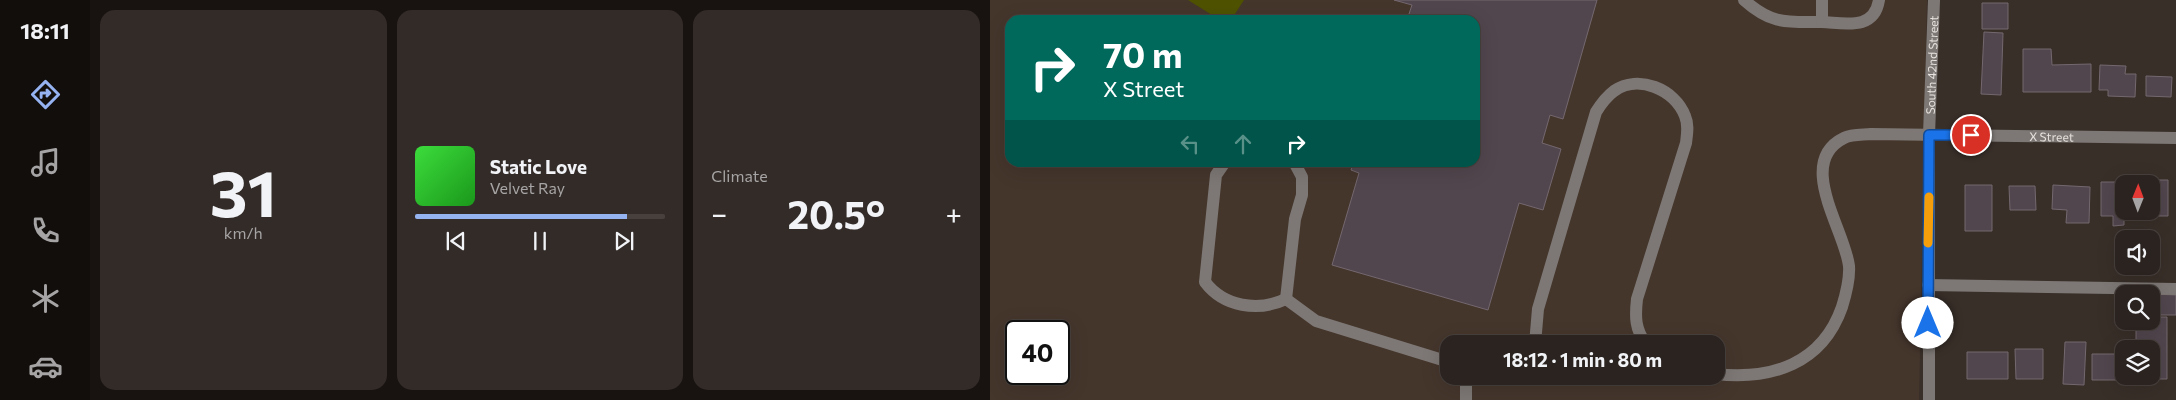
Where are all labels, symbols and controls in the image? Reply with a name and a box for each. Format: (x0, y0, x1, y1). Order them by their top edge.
street label: South 42nd Street (1923, 15, 1940, 115)
text: 18:11 (20, 17, 70, 44)
text: 70 m (1103, 32, 1183, 75)
icon: right (1020, 35, 1085, 100)
text: X Street (1103, 75, 1184, 102)
icon: directions (28, 77, 63, 112)
pin (1950, 114, 1992, 156)
icon: arrive (1957, 121, 1985, 149)
street label: X Street (2029, 129, 2074, 144)
icon: left (1176, 130, 1204, 158)
icon: ahead (1229, 130, 1257, 158)
icon: right (1282, 130, 1310, 158)
icon: music (28, 145, 63, 180)
text: 31 (210, 151, 277, 230)
text: Static Love (490, 155, 587, 178)
text: Climate (711, 166, 768, 185)
north arrow (2115, 175, 2160, 220)
map controls (2115, 175, 2160, 385)
text: Velvet Ray (490, 178, 565, 197)
text: 20.5° (788, 190, 885, 237)
text: − (711, 196, 727, 230)
text: + (946, 196, 962, 230)
icon: phone (28, 213, 63, 248)
text: km/h (224, 223, 263, 242)
icon: previous (442, 227, 470, 255)
icon: pause (526, 227, 554, 255)
icon: next (610, 227, 638, 255)
button: sound (2115, 230, 2160, 275)
icon: climate (28, 281, 63, 316)
button: search (2115, 285, 2160, 330)
position arrow (1901, 296, 1953, 348)
speed limit sign: 40 (1005, 320, 1070, 385)
button: layers (2115, 340, 2160, 385)
text: 18:12 · 1 min · 80 m (1503, 348, 1662, 371)
icon: car (28, 349, 63, 384)

